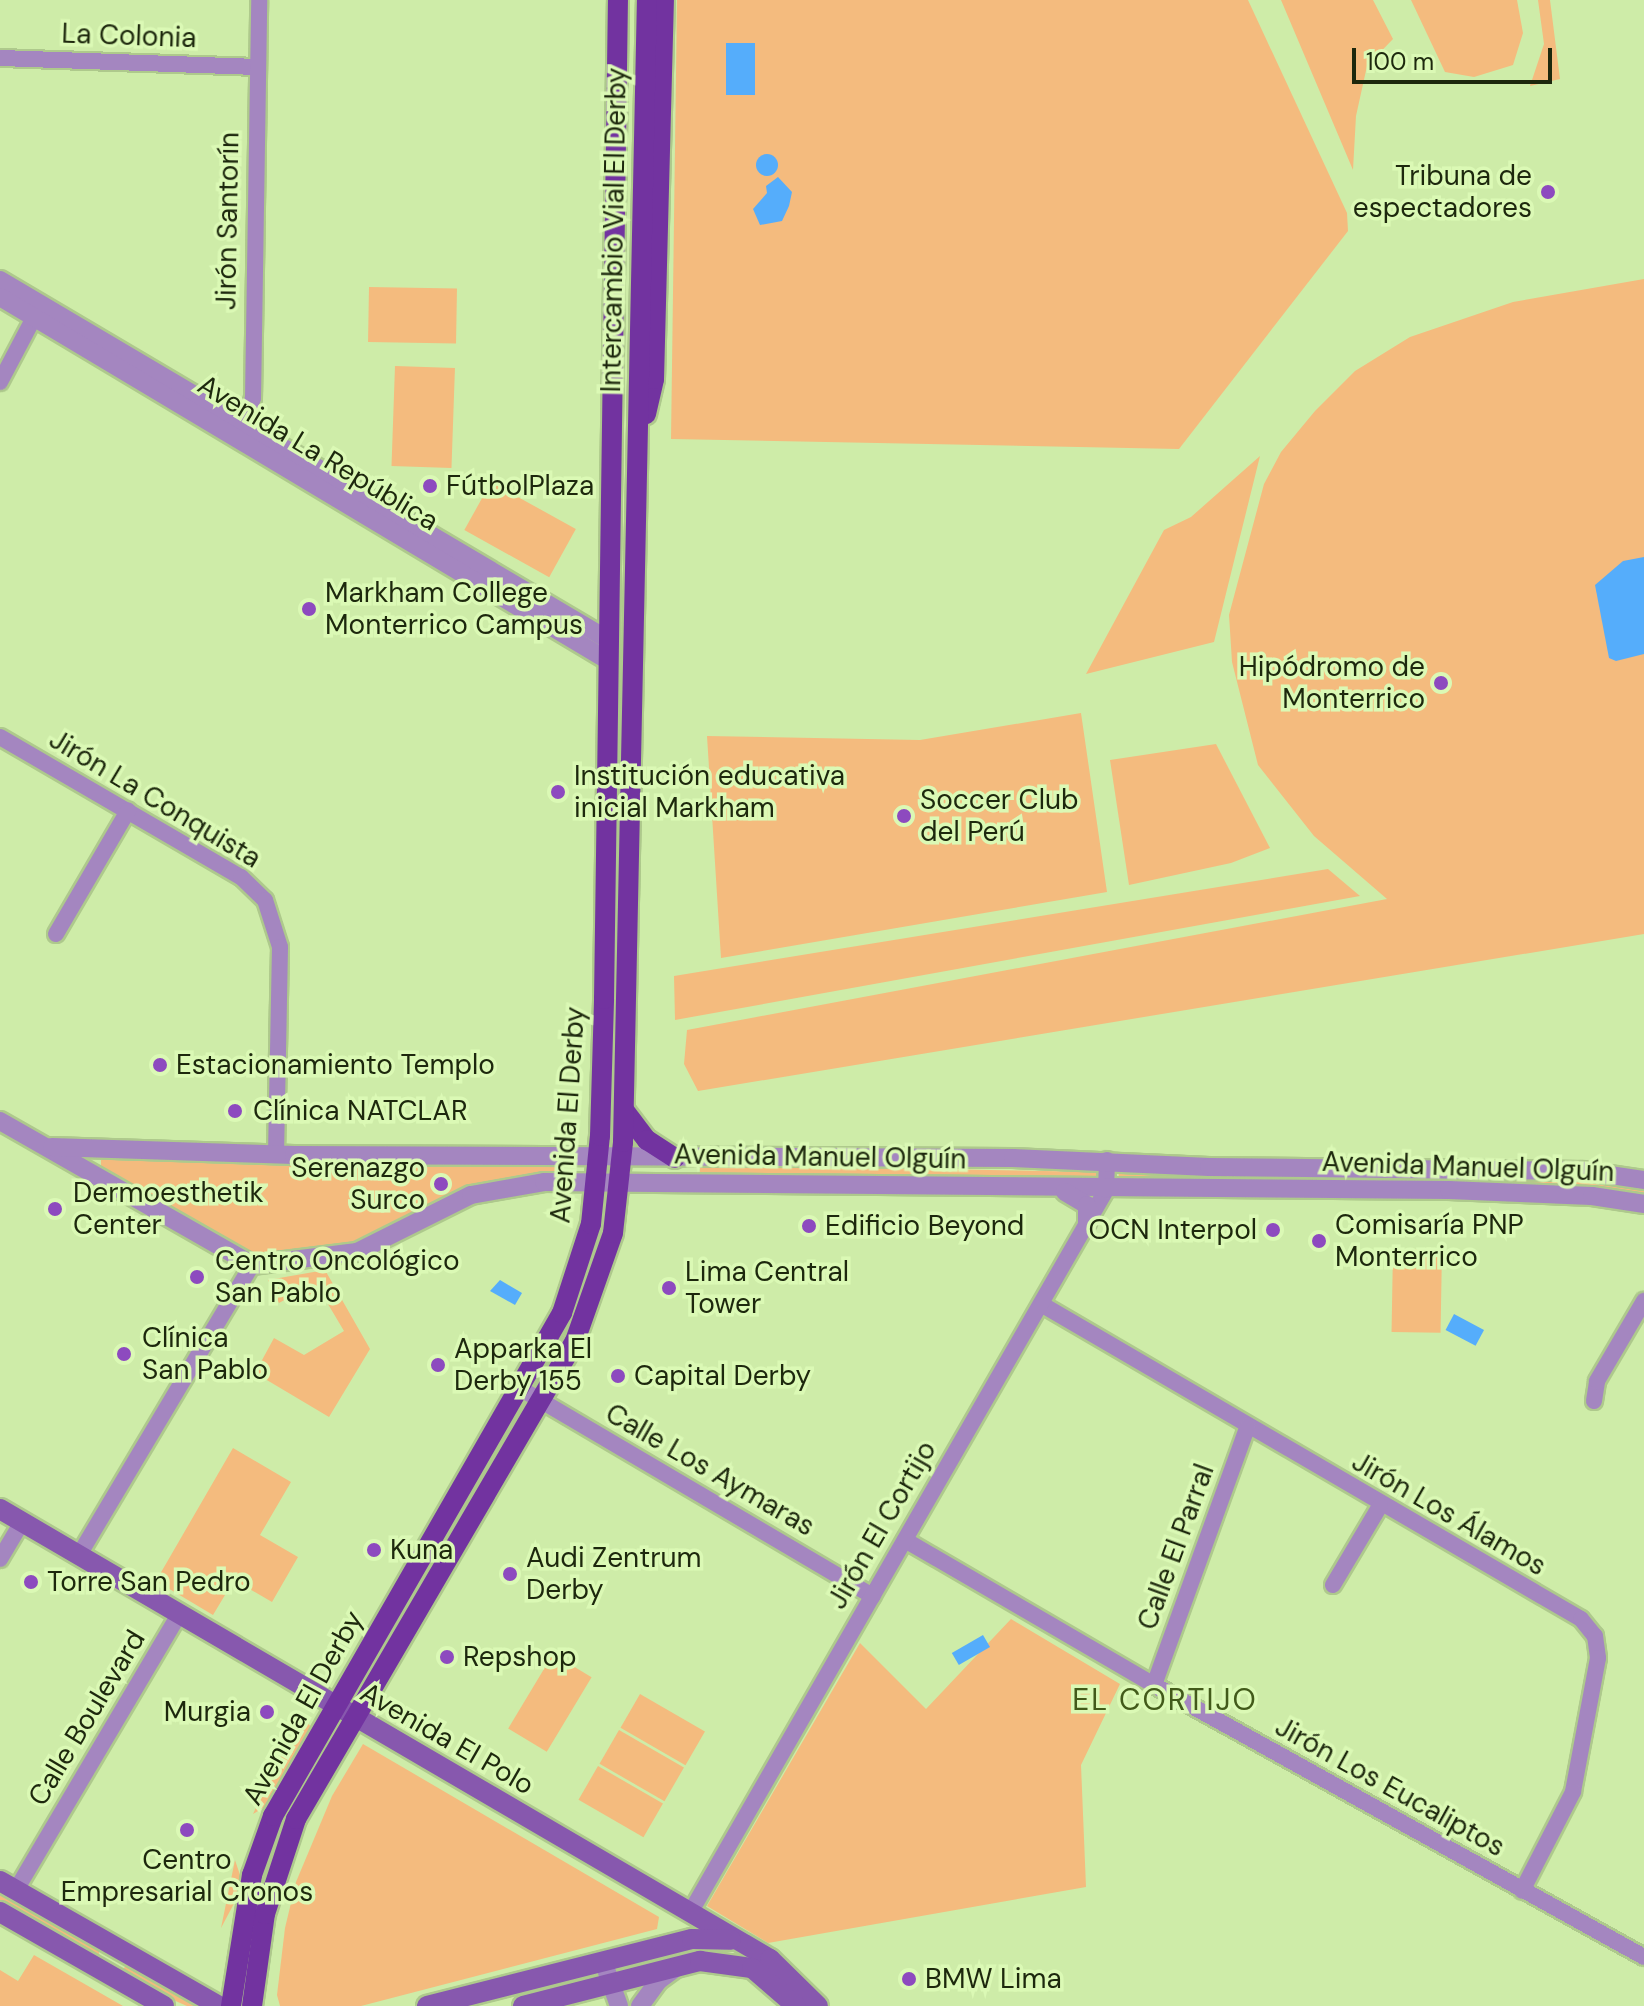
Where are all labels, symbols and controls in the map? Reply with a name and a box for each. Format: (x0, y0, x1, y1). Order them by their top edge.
street label: La Colonia (61, 17, 197, 55)
scale bar (1356, 32, 1556, 82)
text: 100 m (1366, 46, 1434, 77)
street label: Intercambio Vial El Derby (594, 67, 634, 393)
street label: Jirón Santorín (210, 132, 246, 310)
place label: Tribuna de espectadores (1353, 159, 1532, 225)
marker: Tribuna de espectadores (1539, 183, 1557, 201)
street label: Avenida La República (192, 368, 444, 538)
place label: FútbolPlaza (446, 469, 594, 503)
marker: FútbolPlaza (421, 477, 439, 495)
place label: Markham College Monterrico Campus (325, 576, 583, 642)
marker: Markham College Monterrico Campus (300, 600, 318, 618)
place label: Hipódromo de Monterrico (1239, 650, 1425, 716)
marker: Hipódromo de Monterrico (1432, 674, 1450, 692)
street label: Jirón La Conquista (43, 723, 267, 875)
place label: Institución educativa inicial Markham (574, 759, 845, 825)
marker: Institución educativa inicial Markham (549, 783, 567, 801)
place label: Soccer Club del Perú (920, 783, 1078, 849)
marker: Soccer Club del Perú (895, 807, 913, 825)
street label: Avenida El Derby (544, 1006, 592, 1224)
place label: Estacionamiento Templo (176, 1048, 495, 1082)
marker: Estacionamiento Templo (151, 1056, 169, 1074)
place label: Clínica NATCLAR (253, 1094, 468, 1128)
marker: Clínica NATCLAR (224, 1100, 246, 1122)
street label: Avenida Manuel Olguín (673, 1138, 967, 1176)
street label: Avenida Manuel Olguín (1321, 1145, 1615, 1189)
place label: Serenazgo Surco (291, 1151, 425, 1217)
marker: Serenazgo Surco (432, 1175, 450, 1193)
place label: Dermoesthetik Center (73, 1176, 264, 1242)
marker: Dermoesthetik Center (44, 1198, 66, 1220)
place label: Comisaría PNP Monterrico (1335, 1208, 1524, 1274)
place label: Edificio Beyond (825, 1209, 1024, 1243)
place label: OCN Interpol (1089, 1213, 1257, 1247)
marker: Edificio Beyond (800, 1217, 818, 1235)
marker: OCN Interpol (1264, 1221, 1282, 1239)
marker: Comisaría PNP Monterrico (1310, 1232, 1328, 1250)
place label: Centro Oncológico San Pablo (215, 1244, 459, 1310)
place label: Lima Central Tower (685, 1255, 849, 1321)
marker: Centro Oncológico San Pablo (186, 1266, 208, 1288)
marker: Lima Central Tower (660, 1279, 678, 1297)
place label: Clínica San Pablo (142, 1321, 268, 1387)
place label: Apparka El Derby 155 (454, 1332, 592, 1398)
marker: Clínica San Pablo (113, 1343, 135, 1365)
marker: Apparka El Derby 155 (429, 1356, 447, 1374)
place label: Capital Derby (634, 1359, 811, 1393)
marker: Capital Derby (609, 1367, 627, 1385)
street label: Calle Los Aymaras (600, 1397, 820, 1543)
street label: Jirón El Cortijo (820, 1435, 944, 1615)
street label: Jirón Los Álamos (1346, 1445, 1552, 1583)
street label: Calle El Parral (1131, 1460, 1221, 1634)
place label: Kuna (390, 1533, 453, 1567)
marker: Kuna (365, 1541, 383, 1559)
place label: Audi Zentrum Derby (526, 1541, 702, 1607)
place label: Torre San Pedro (47, 1565, 251, 1599)
marker: Audi Zentrum Derby (501, 1565, 519, 1583)
marker: Torre San Pedro (22, 1573, 40, 1591)
street label: Avenida El Derby (236, 1605, 370, 1811)
street label: Calle Boulevard (21, 1624, 153, 1812)
place label: Repshop (463, 1640, 577, 1674)
marker: Repshop (438, 1648, 456, 1666)
street label: Avenida El Polo (354, 1676, 540, 1802)
district label: EL CORTIJO (1072, 1682, 1258, 1718)
place label: Murgia (164, 1695, 251, 1729)
marker: Murgia (258, 1703, 276, 1721)
street label: Jirón Los Eucaliptos (1269, 1710, 1511, 1864)
marker: Centro Empresarial Cronos (178, 1821, 196, 1839)
place label: Centro Empresarial Cronos (61, 1843, 313, 1909)
place label: BMW Lima (925, 1962, 1062, 1996)
marker: BMW Lima (900, 1970, 918, 1988)

